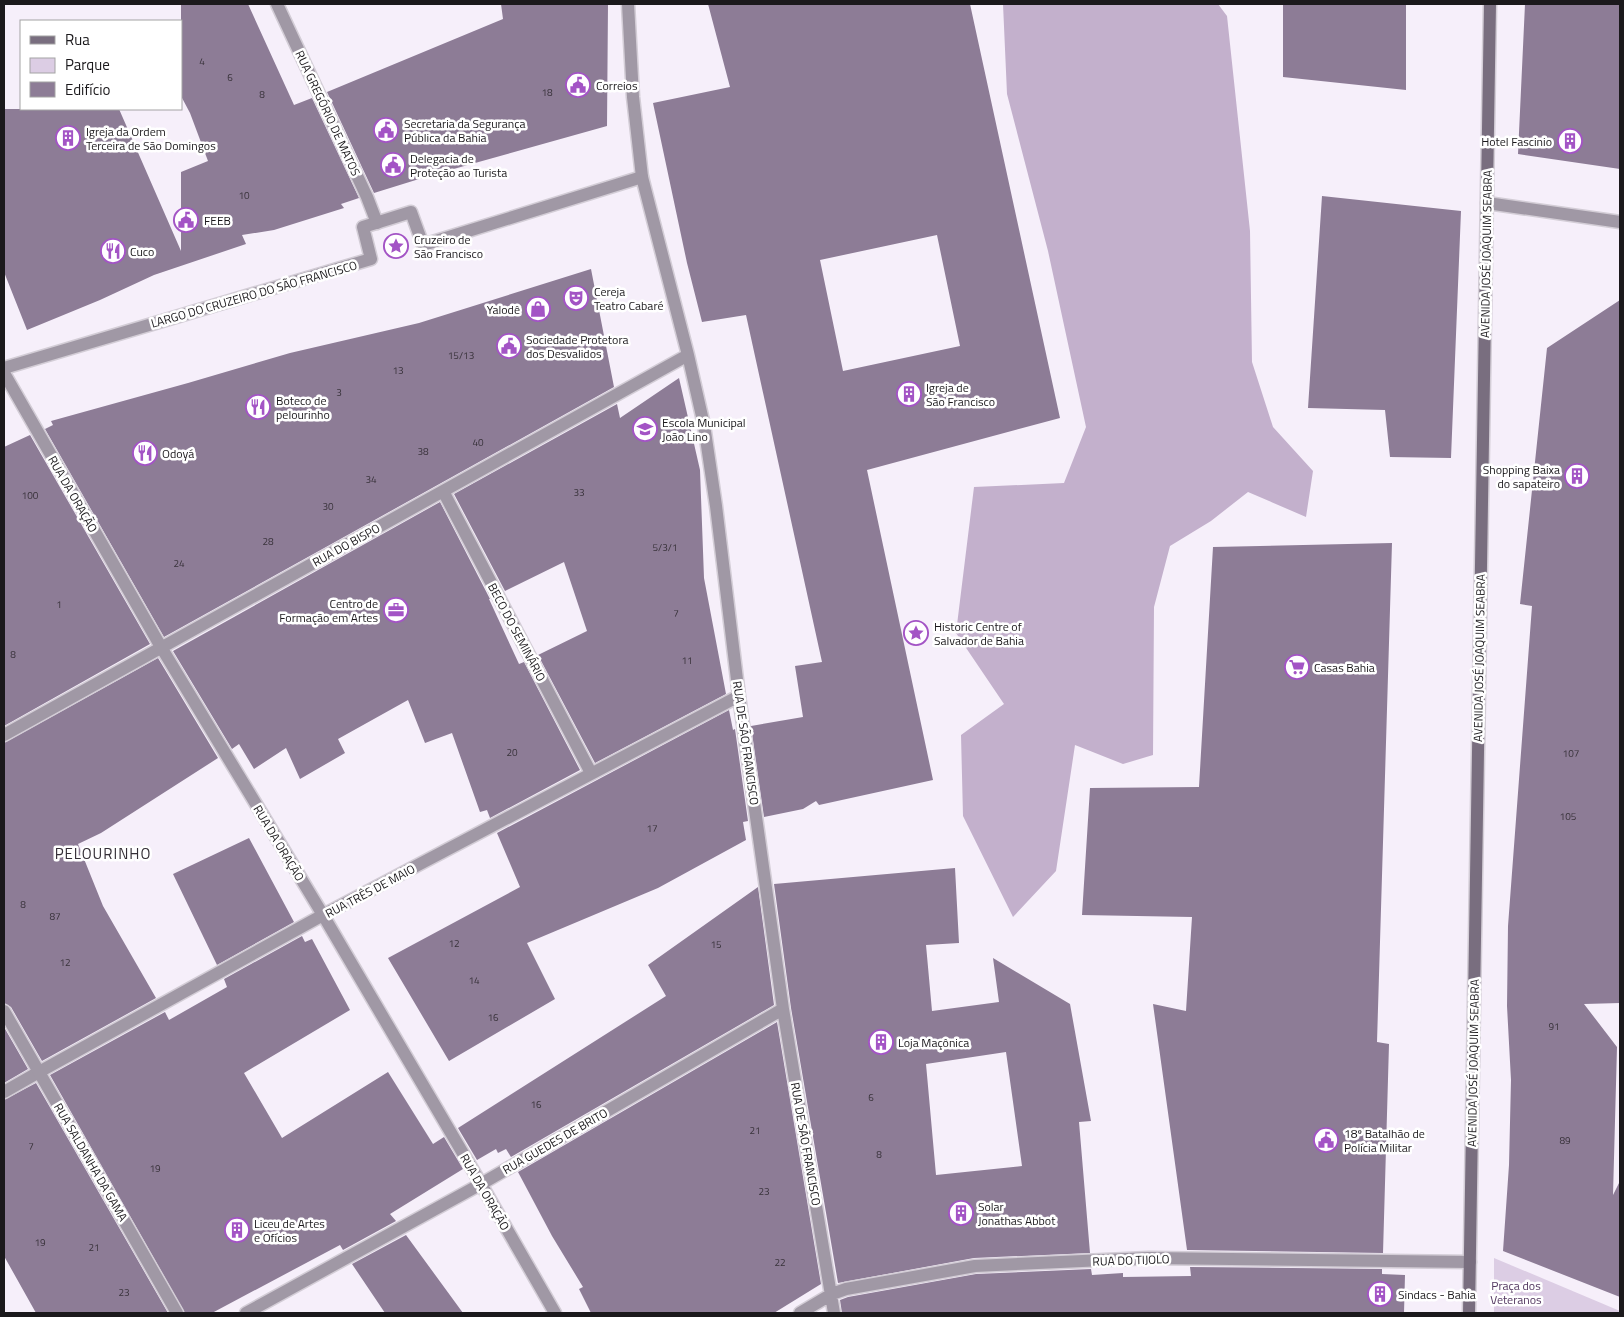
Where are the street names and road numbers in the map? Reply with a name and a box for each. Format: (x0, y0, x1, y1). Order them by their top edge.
street label: RUA GREGÓRIO DE MATOS (291, 47, 365, 179)
street label: AVENIDA JOSÉ JOAQUIM SEABRA (1475, 170, 1497, 338)
street label: LARGO DO CRUZEIRO DO SÃO FRANCISCO (149, 255, 359, 333)
street label: RUA DA ORAÇÃO (43, 452, 103, 536)
street label: RUA DO BISPO (309, 518, 383, 571)
street label: AVENIDA JOSÉ JOAQUIM SEABRA (1468, 574, 1490, 742)
street label: BECO DO SEMINÁRIO (483, 579, 551, 685)
street label: RUA DE SÃO FRANCISCO (728, 680, 764, 806)
street label: RUA DA ORAÇÃO (249, 801, 309, 885)
street label: RUA TRÊS DE MAIO (322, 859, 418, 923)
street label: AVENIDA JOSÉ JOAQUIM SEABRA (1462, 979, 1484, 1147)
street label: RUA DE SÃO FRANCISCO (786, 1081, 826, 1207)
street label: RUA SALDANHA DA GAMA (49, 1099, 133, 1225)
street label: RUA GUEDES DE BRITO (499, 1103, 611, 1179)
street label: RUA DA ORAÇÃO (455, 1150, 515, 1234)
street label: RUA DO TIJOLO (1092, 1249, 1170, 1271)

